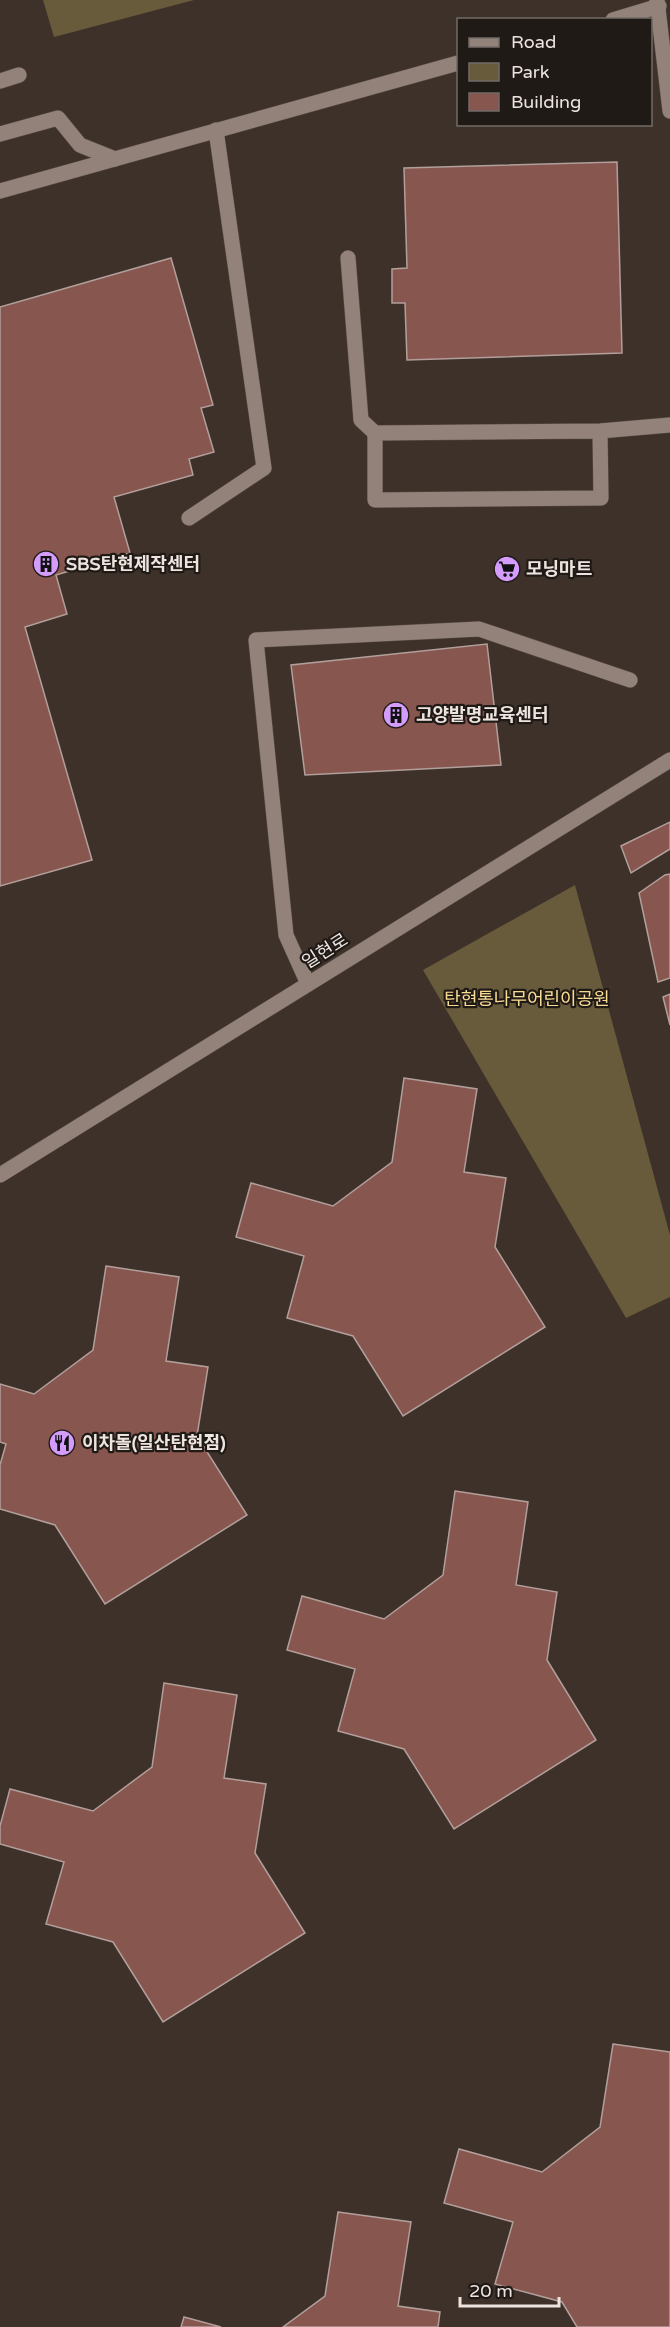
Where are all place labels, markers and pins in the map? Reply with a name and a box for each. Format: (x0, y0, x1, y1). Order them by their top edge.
building icon: SBS탄현제작센터 (31, 549, 61, 579)
place label: SBS탄현제작센터 (66, 553, 200, 575)
supermarket icon: 모닝마트 (492, 554, 522, 584)
place label: 모닝마트 (526, 558, 592, 580)
building icon: 고양발명교육센터 (381, 700, 411, 730)
place label: 고양발명교육센터 (416, 704, 548, 726)
restaurant icon: 이차돌(일산탄현점) (47, 1428, 77, 1458)
place label: 이차돌(일산탄현점) (82, 1432, 226, 1454)

